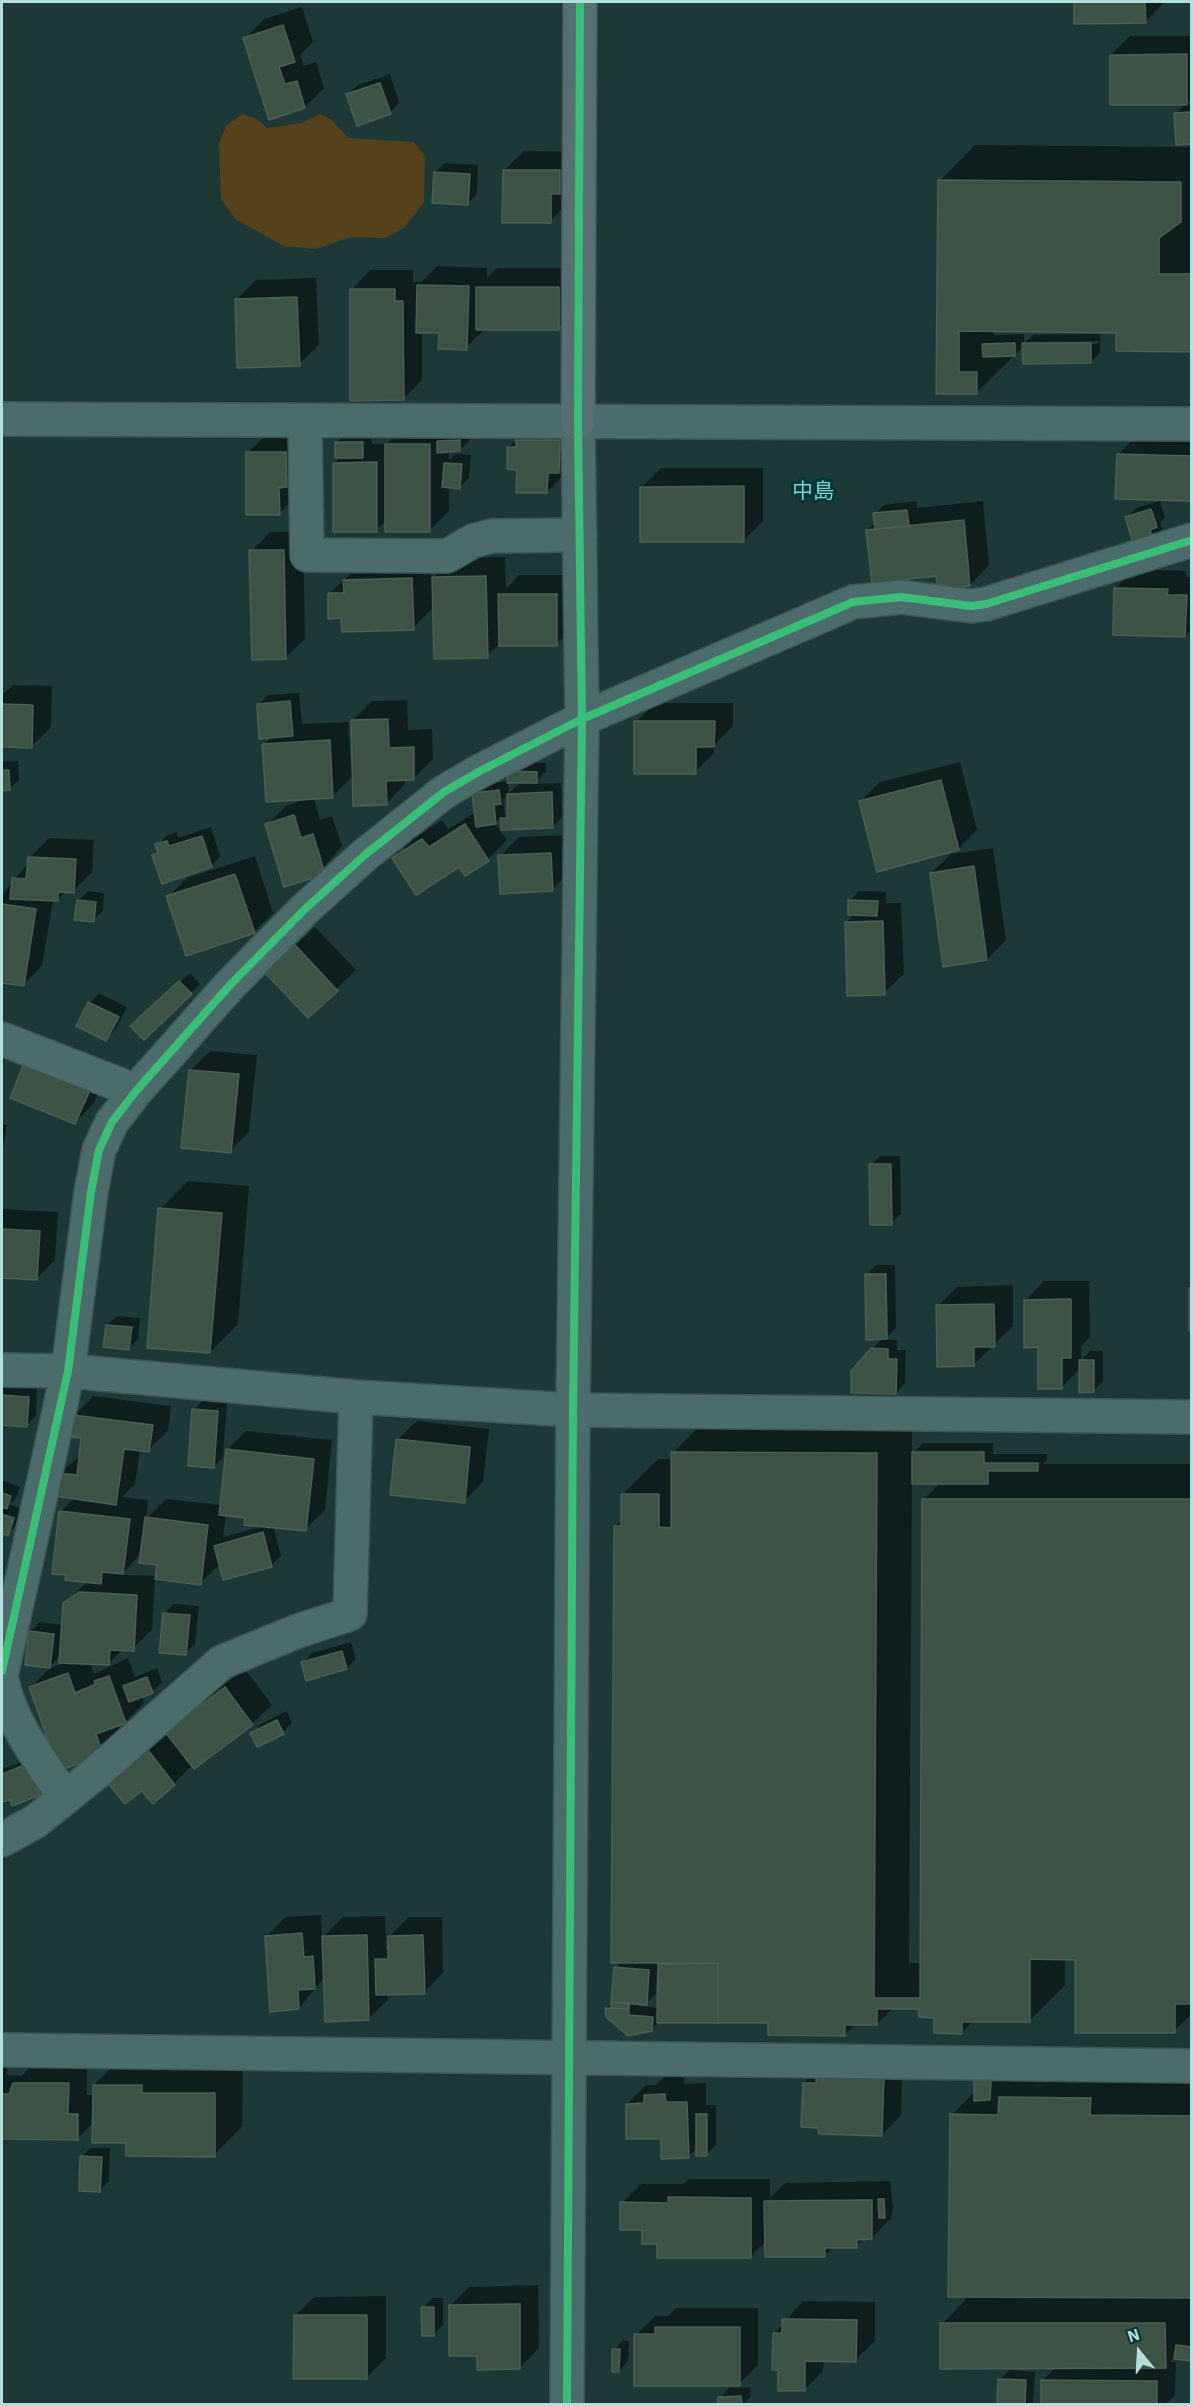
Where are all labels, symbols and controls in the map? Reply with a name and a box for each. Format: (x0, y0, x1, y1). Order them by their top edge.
district label: 中島 (792, 479, 834, 505)
north arrow (1109, 2322, 1169, 2382)
text: N (1125, 2324, 1142, 2346)

